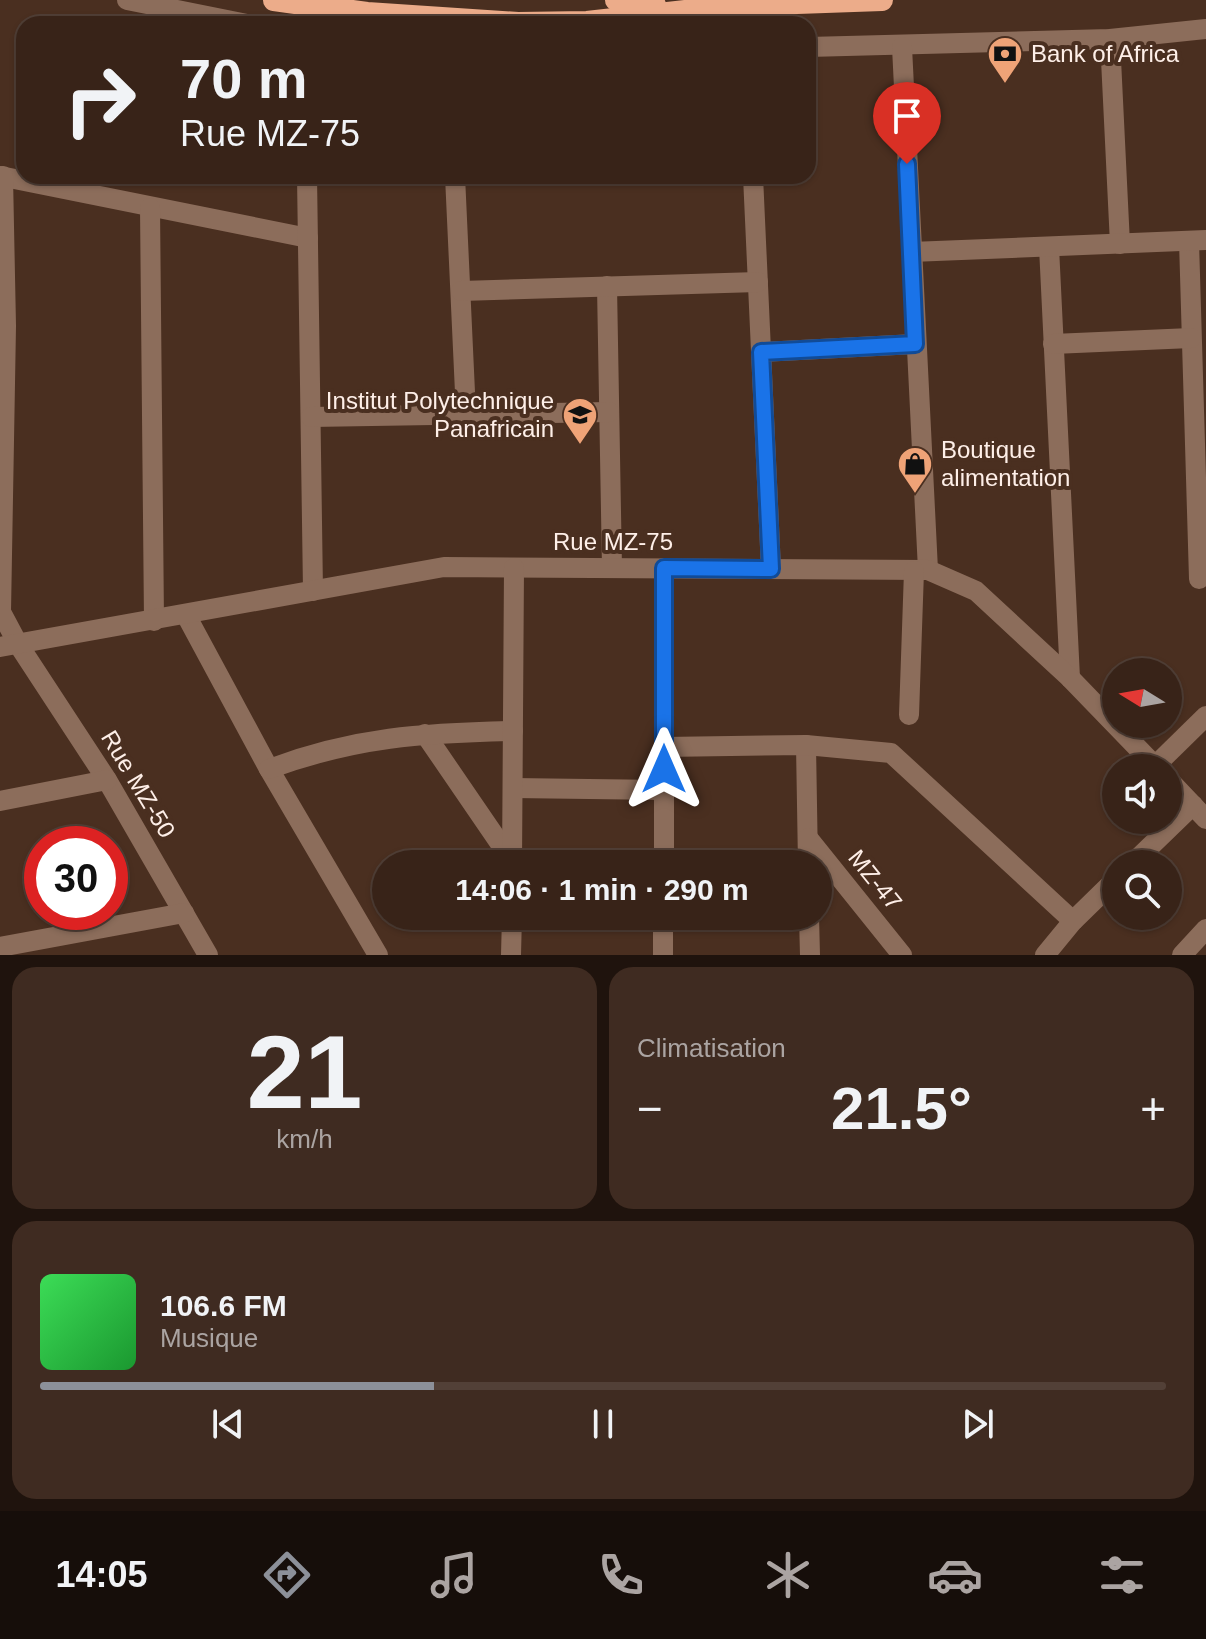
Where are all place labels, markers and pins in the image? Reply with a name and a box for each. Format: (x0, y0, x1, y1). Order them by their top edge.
bank icon: Bank of Africa (986, 35, 1024, 85)
place label: Bank of Africa (1031, 40, 1180, 67)
pin (873, 82, 941, 164)
place label: Institut Polytechnique Panafricain (326, 387, 554, 442)
school or university icon: Institut Polytechnique Panafricain (561, 396, 599, 446)
place label: Boutique alimentation (941, 436, 1070, 491)
shop icon: Boutique alimentation (896, 445, 934, 495)

